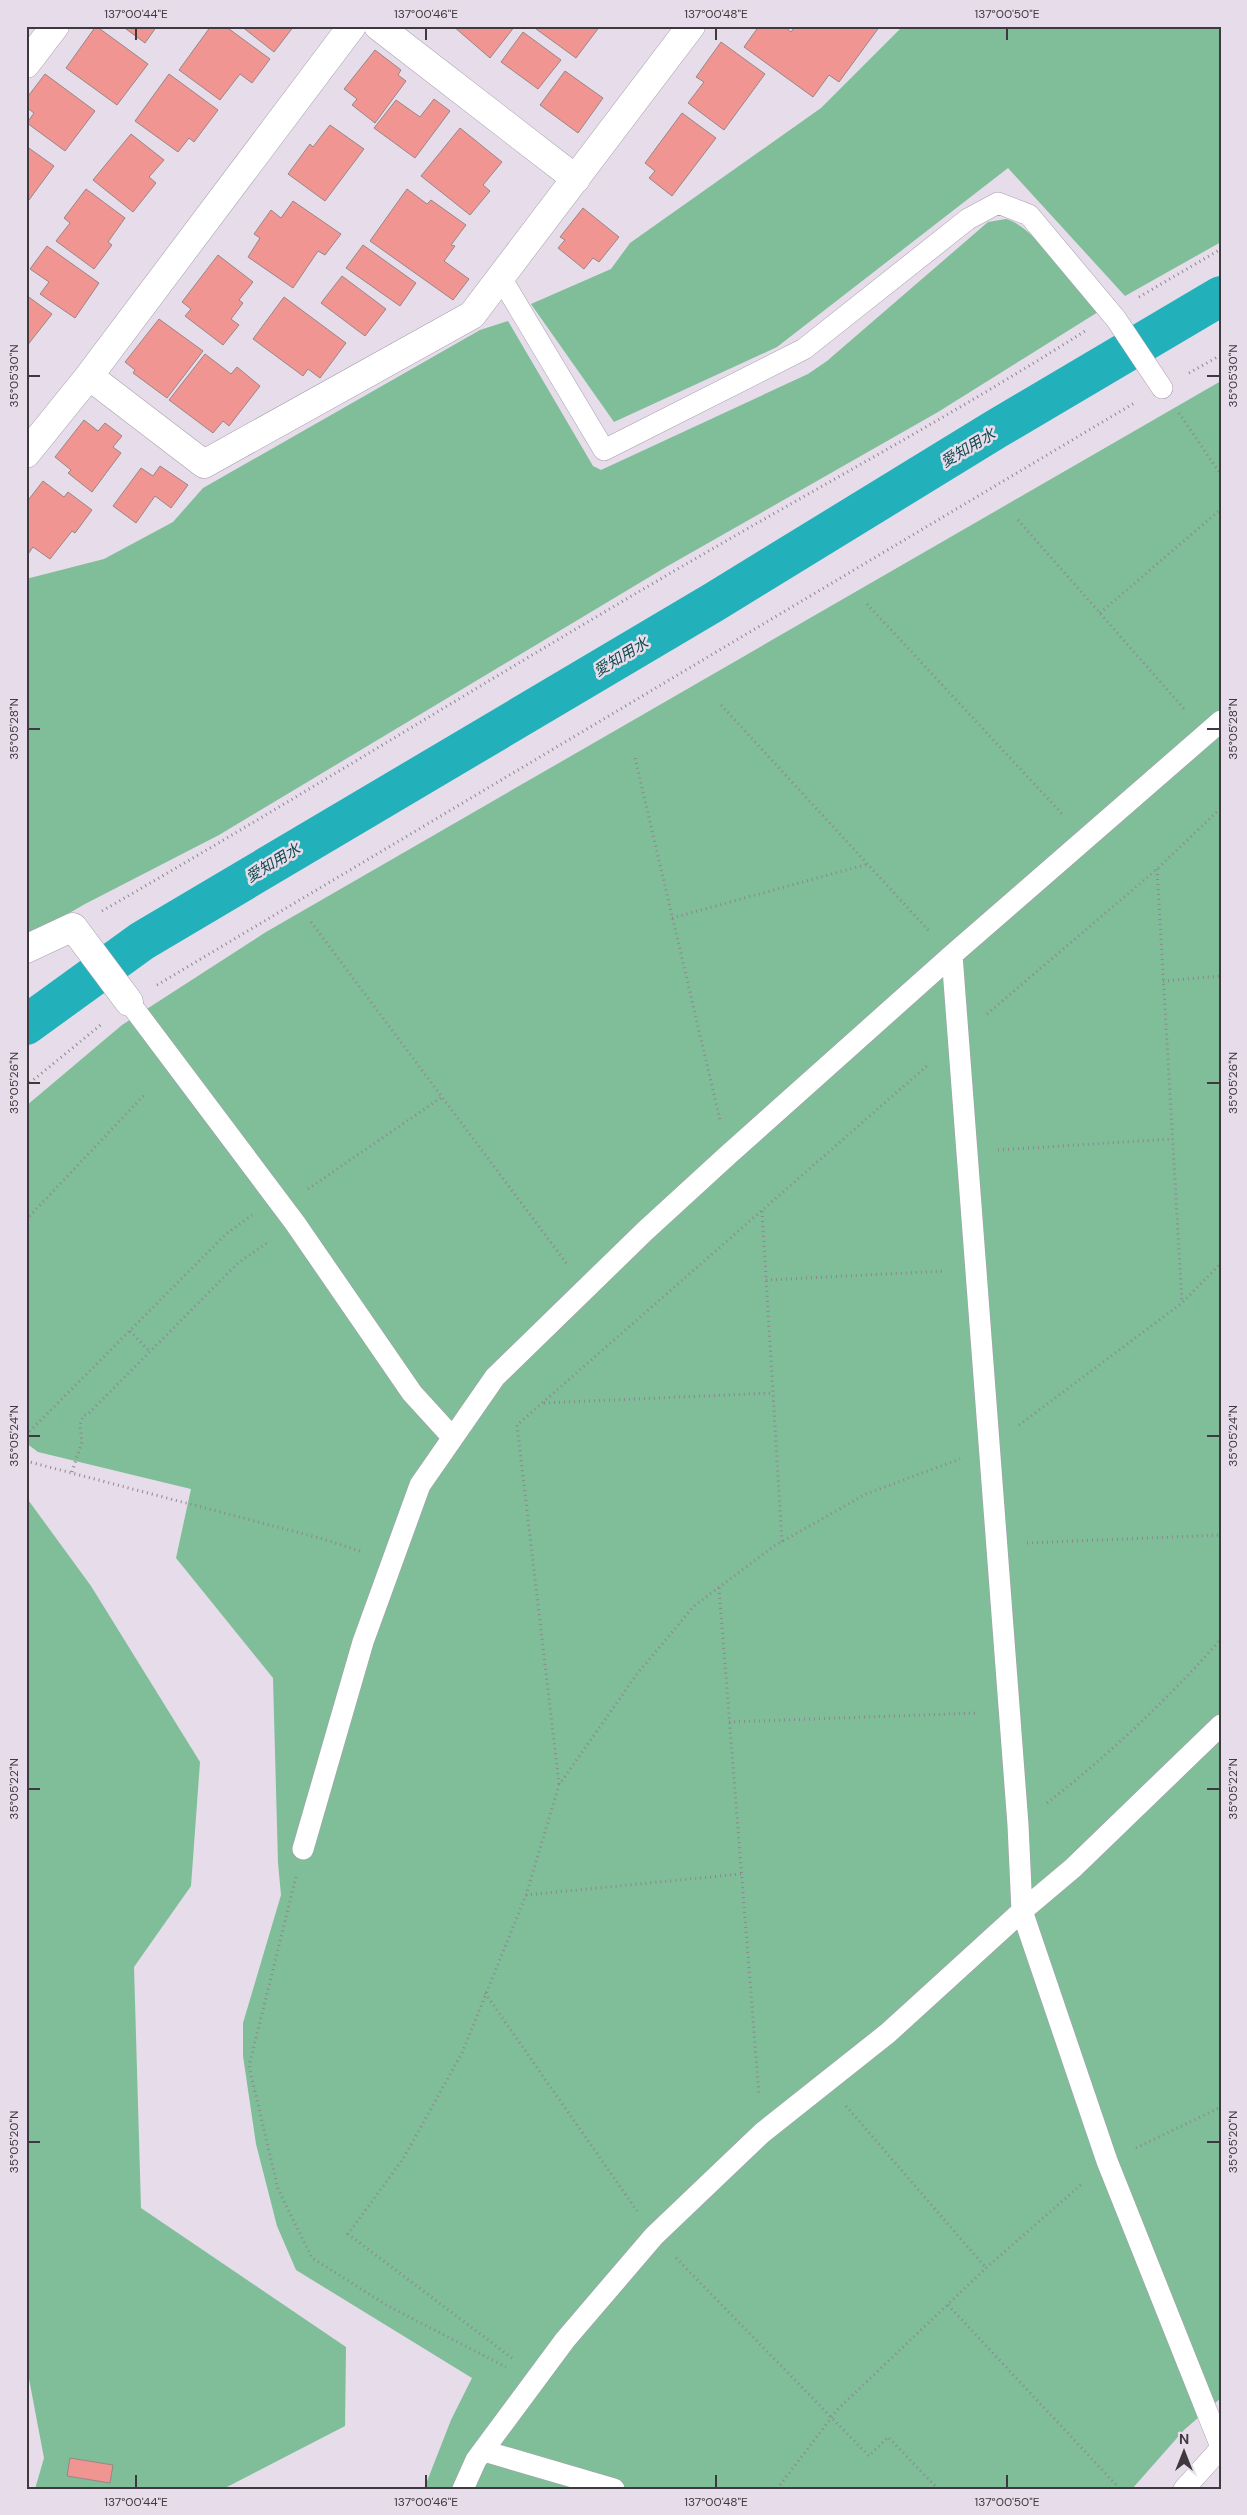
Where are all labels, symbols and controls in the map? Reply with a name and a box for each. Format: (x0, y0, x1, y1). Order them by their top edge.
text: 137°00'44"E (104, 6, 168, 22)
text: 137°00'46"E (394, 6, 458, 22)
text: 137°00'48"E (684, 6, 748, 22)
text: 137°00'50"E (975, 6, 1040, 22)
text: 35°05'30"N (6, 345, 22, 407)
text: 35°05'30"N (1225, 345, 1241, 407)
water label: 愛知用水 (937, 423, 1001, 472)
water label: 愛知用水 (590, 632, 654, 681)
text: 35°05'28"N (6, 698, 22, 760)
text: 35°05'28"N (1225, 698, 1241, 760)
water label: 愛知用水 (242, 838, 306, 887)
text: 35°05'26"N (6, 1052, 22, 1114)
text: 35°05'26"N (1225, 1052, 1241, 1114)
text: 35°05'24"N (6, 1405, 22, 1467)
text: 35°05'24"N (1225, 1405, 1241, 1467)
text: 35°05'22"N (6, 1758, 22, 1820)
text: 35°05'22"N (1225, 1758, 1241, 1820)
text: 35°05'20"N (6, 2111, 22, 2173)
text: 35°05'20"N (1225, 2111, 1241, 2173)
north arrow (1160, 2428, 1210, 2478)
text: N (1179, 2430, 1189, 2448)
text: 137°00'44"E (104, 2494, 168, 2510)
text: 137°00'46"E (394, 2494, 458, 2510)
text: 137°00'48"E (684, 2494, 748, 2510)
text: 137°00'50"E (975, 2494, 1040, 2510)

